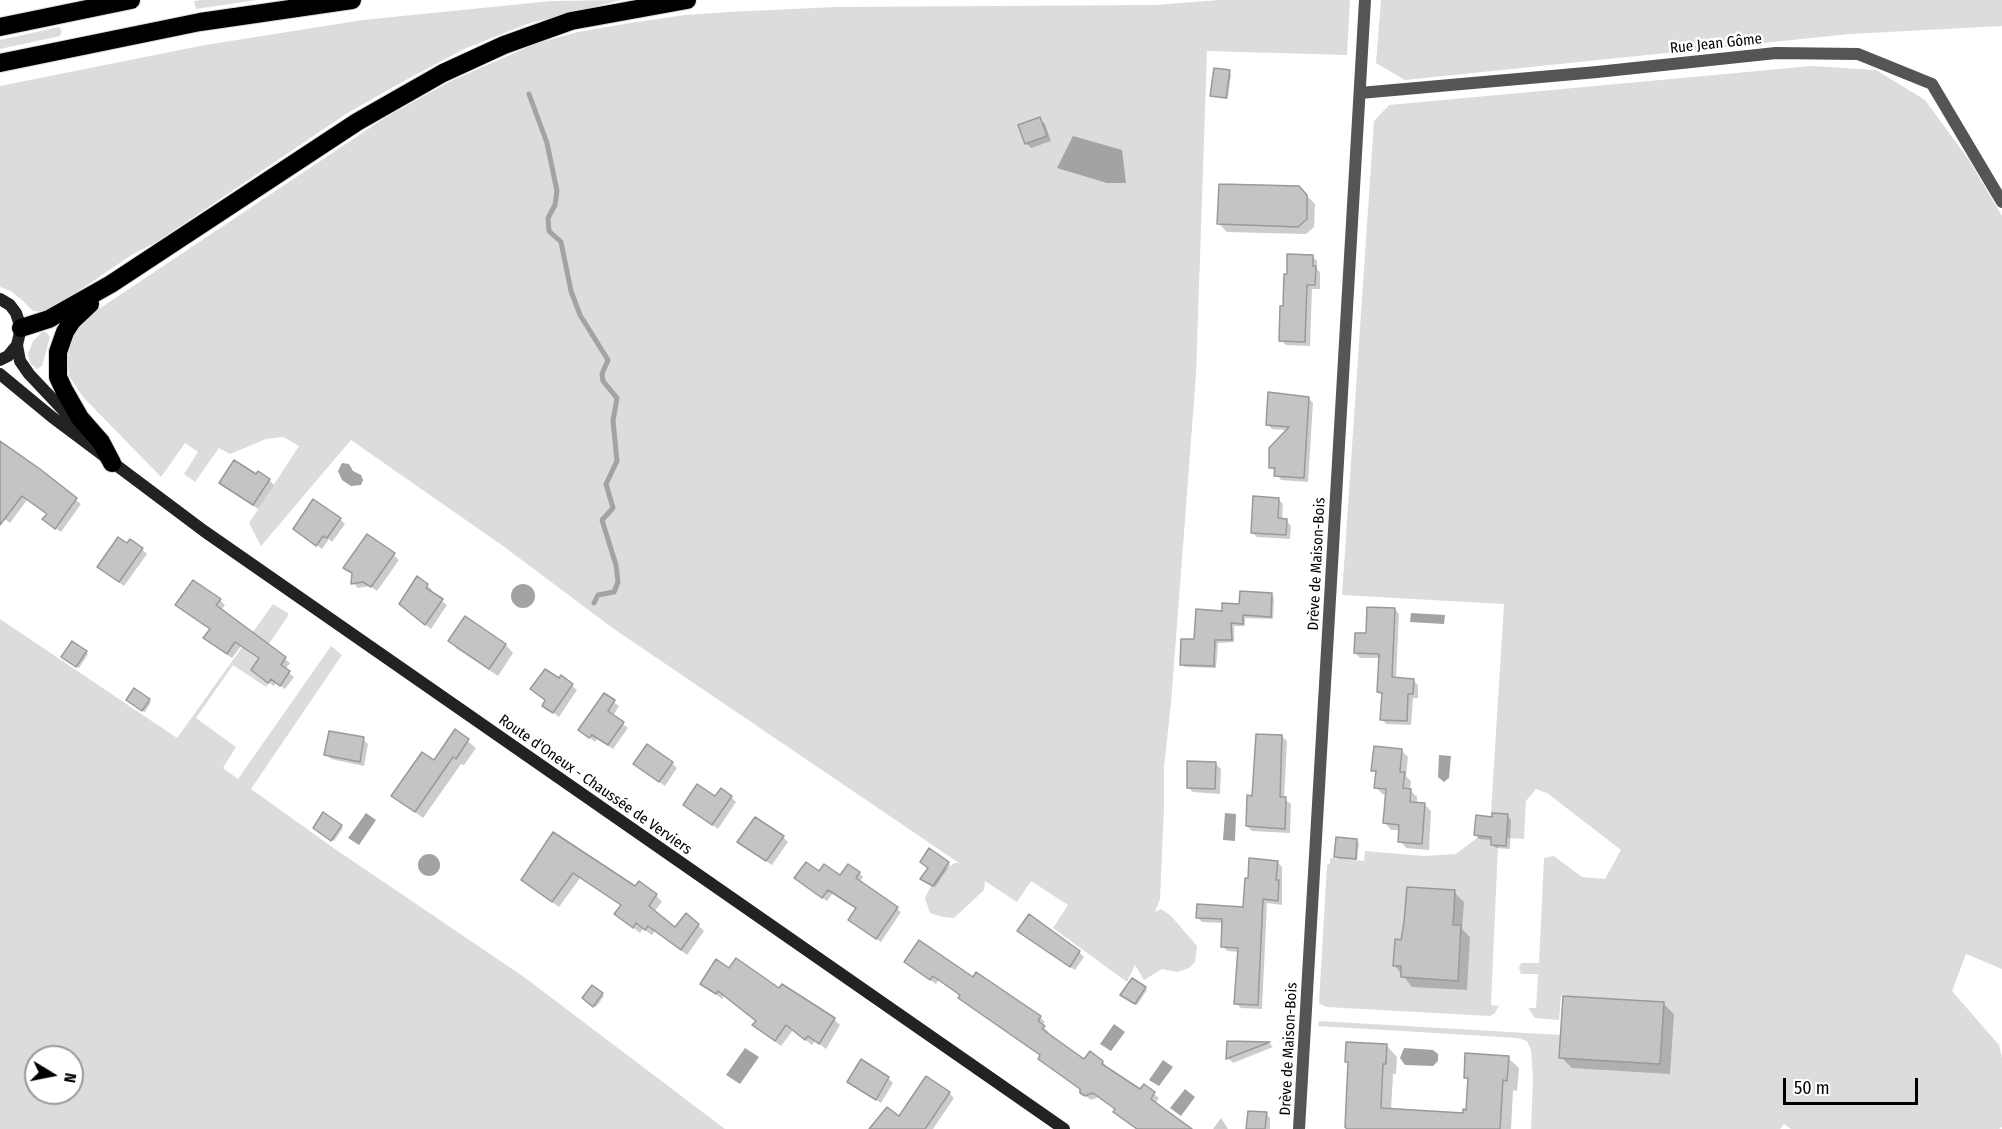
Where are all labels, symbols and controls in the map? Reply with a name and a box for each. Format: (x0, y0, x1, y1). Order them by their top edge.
street label: Rue Jean Gôme (1669, 30, 1763, 58)
street label: Drève de Maison-Bois (1305, 497, 1329, 631)
street label: Route d'Oneux - Chaussée de Verviers (495, 711, 695, 859)
street label: Drève de Maison-Bois (1277, 982, 1301, 1116)
north arrow (24, 1045, 84, 1105)
scale bar (1786, 1066, 1921, 1104)
text: N (60, 1071, 80, 1084)
text: 50 m (1794, 1077, 1830, 1099)

